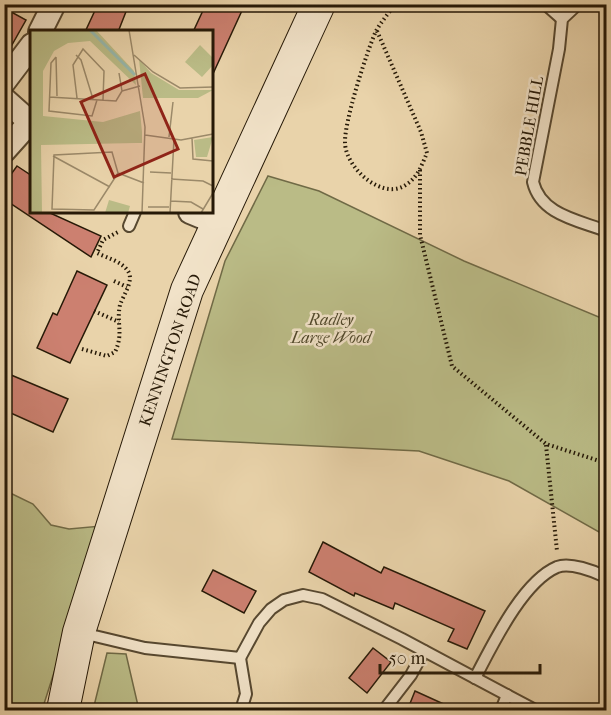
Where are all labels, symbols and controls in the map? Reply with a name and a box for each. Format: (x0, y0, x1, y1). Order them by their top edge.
inset map (30, 30, 213, 213)
street label: PEBBLE HILL (511, 74, 547, 177)
street label: KENNINGTON ROAD (135, 271, 205, 429)
park label: Radley Large Wood (290, 310, 373, 347)
scale bar (380, 637, 540, 675)
text: 50 m (389, 648, 426, 669)

